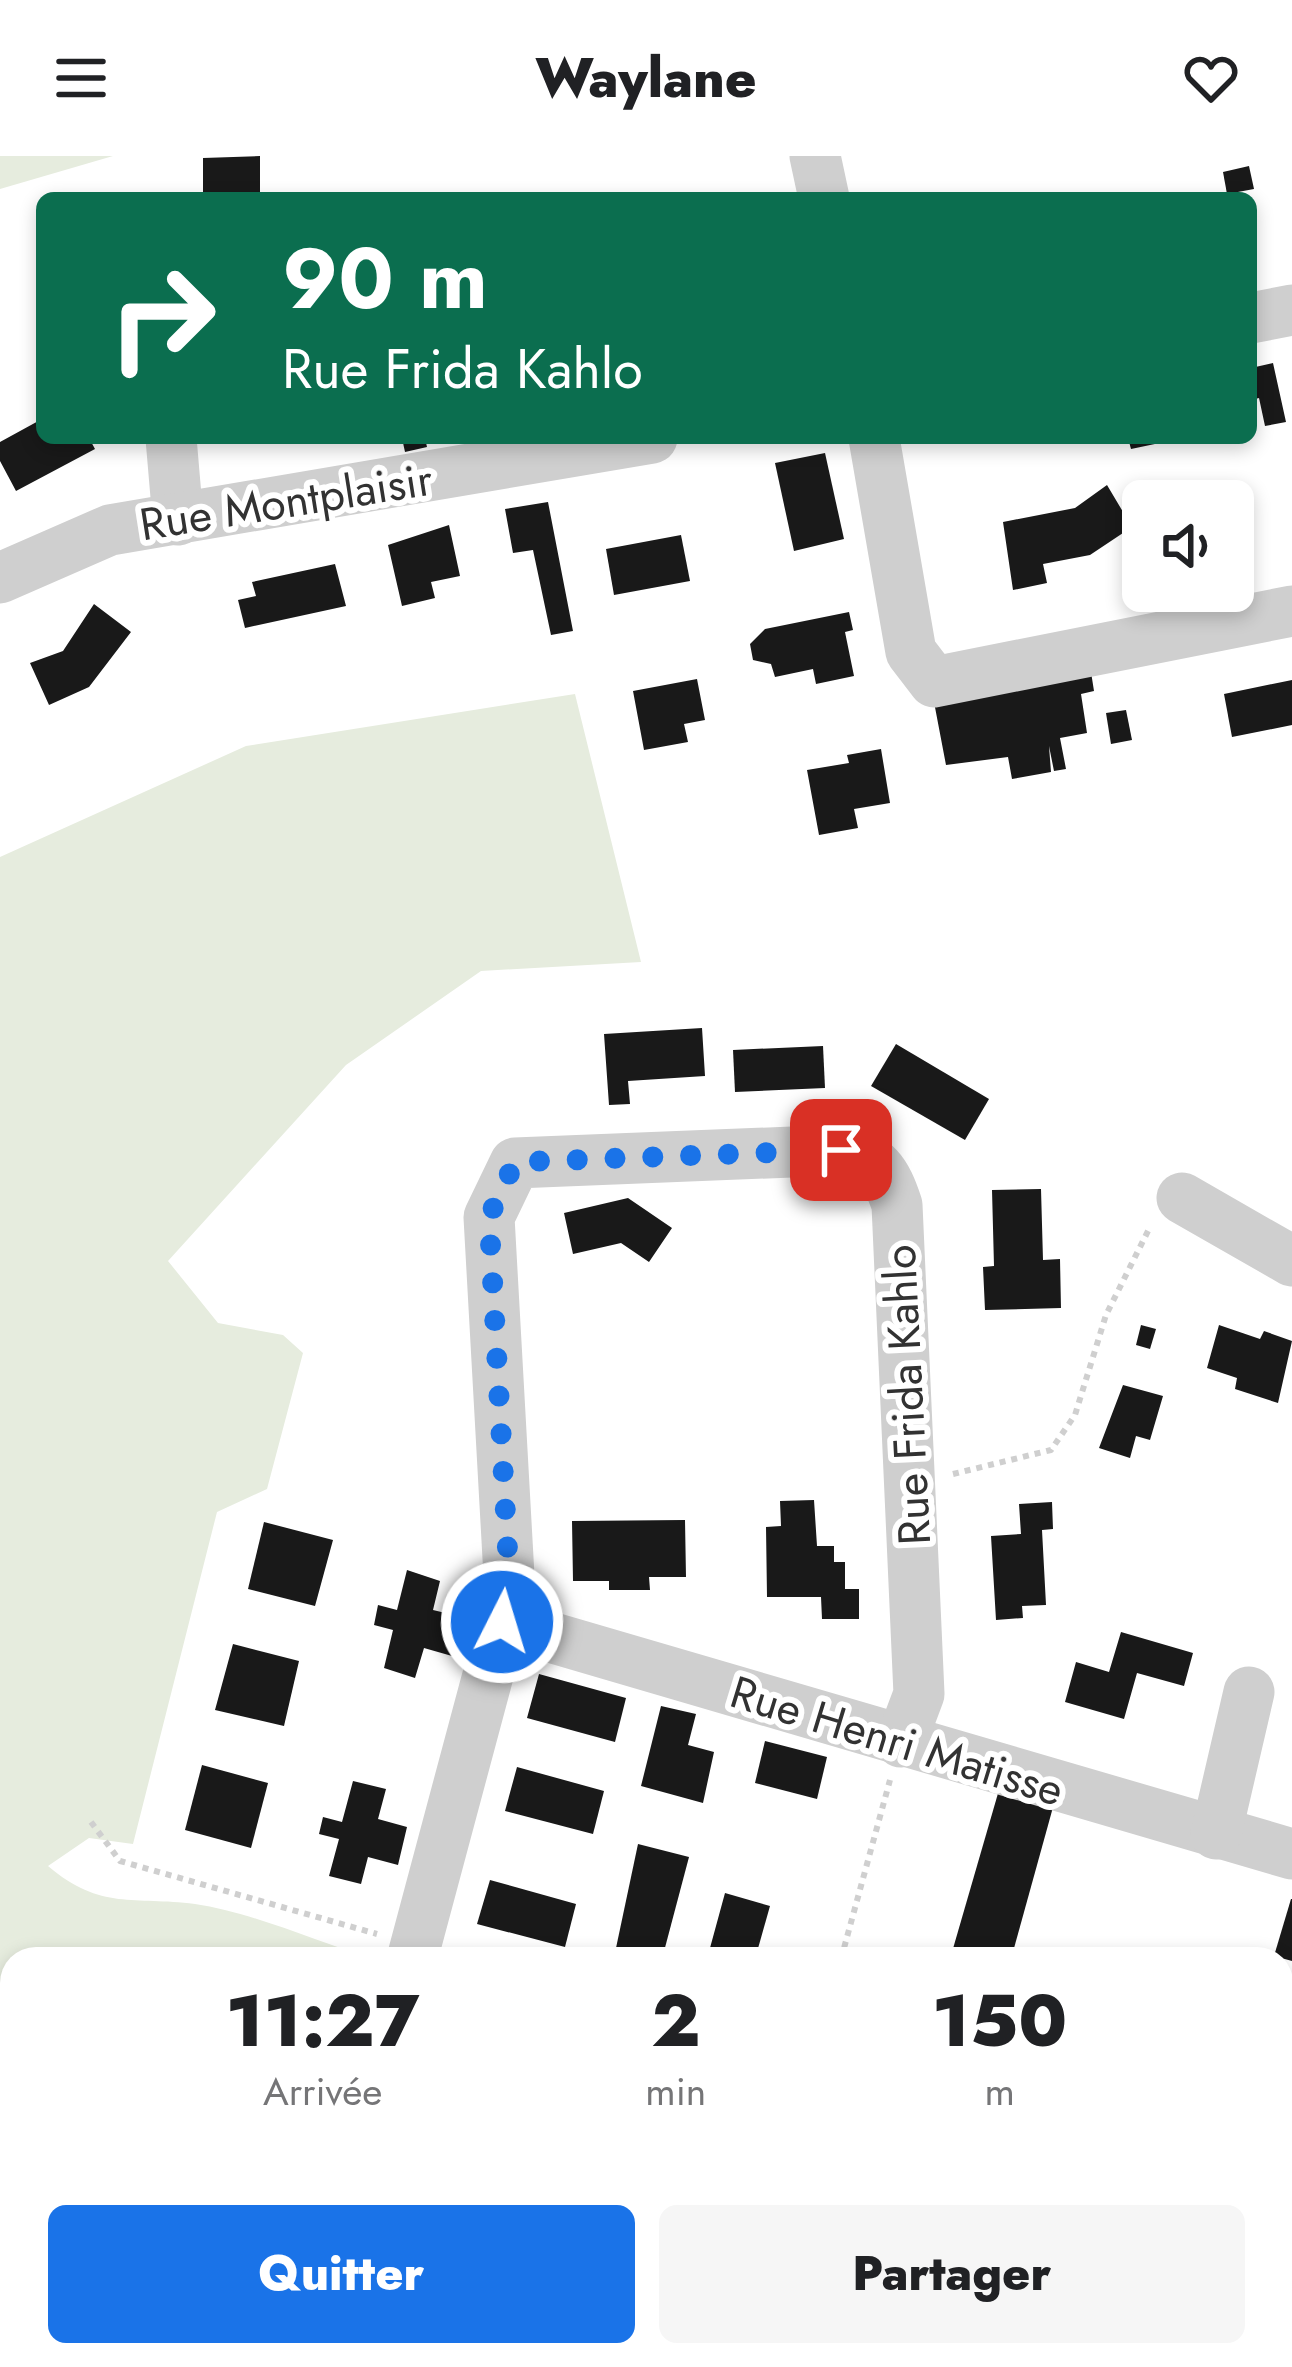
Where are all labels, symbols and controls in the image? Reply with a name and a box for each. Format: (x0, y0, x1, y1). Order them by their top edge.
text: Waylane (535, 39, 757, 117)
icon: menu (48, 45, 114, 111)
icon: heart (1178, 45, 1244, 111)
text: 90 m (282, 218, 488, 340)
icon: right (84, 240, 240, 396)
text: Rue Frida Kahlo (282, 330, 643, 408)
street label: Rue Montplaisir (135, 447, 438, 557)
map controls (1122, 480, 1254, 612)
button: sound (1122, 480, 1254, 612)
pin (790, 1099, 892, 1201)
icon: arrive (808, 1117, 874, 1183)
street label: Rue Frida Kahlo (867, 1243, 947, 1547)
position arrow (439, 1559, 565, 1685)
street label: Rue Henri Matisse (722, 1659, 1072, 1823)
text: 11:27 (226, 1969, 420, 2073)
text: 2 (651, 1969, 700, 2073)
text: 150 (932, 1969, 1067, 2073)
text: Arrivée (263, 2063, 382, 2120)
text: min (645, 2063, 706, 2120)
text: m (984, 2063, 1015, 2120)
button: Quitter (48, 2205, 635, 2343)
button: Partager (659, 2205, 1245, 2343)

